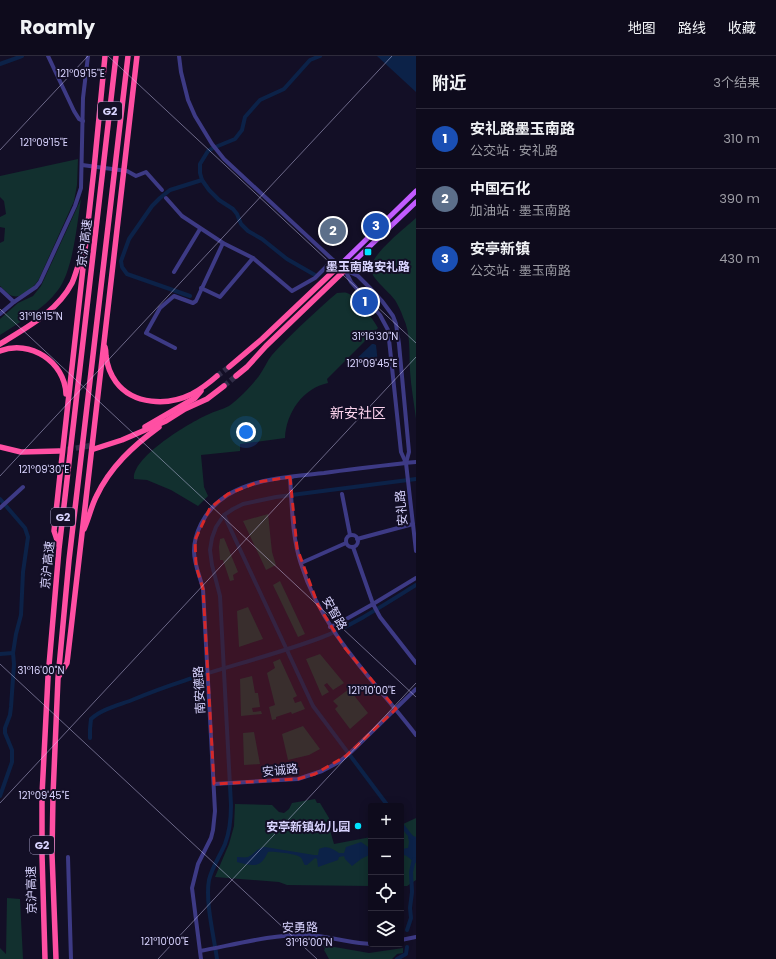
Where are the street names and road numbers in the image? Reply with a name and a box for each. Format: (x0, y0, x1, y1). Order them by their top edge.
road number: G2 (98, 102, 122, 120)
street label: 京沪高速 (73, 218, 95, 268)
street label: 安礼路 (391, 489, 411, 527)
road number: G2 (51, 508, 75, 526)
street label: 京沪高速 (36, 540, 58, 590)
street label: 安智路 (319, 593, 351, 633)
street label: 南安德路 (189, 666, 209, 714)
street label: 安诚路 (261, 760, 299, 780)
road number: G2 (30, 836, 54, 854)
street label: 京沪高速 (22, 866, 40, 914)
street label: 安勇路 (282, 918, 318, 936)

